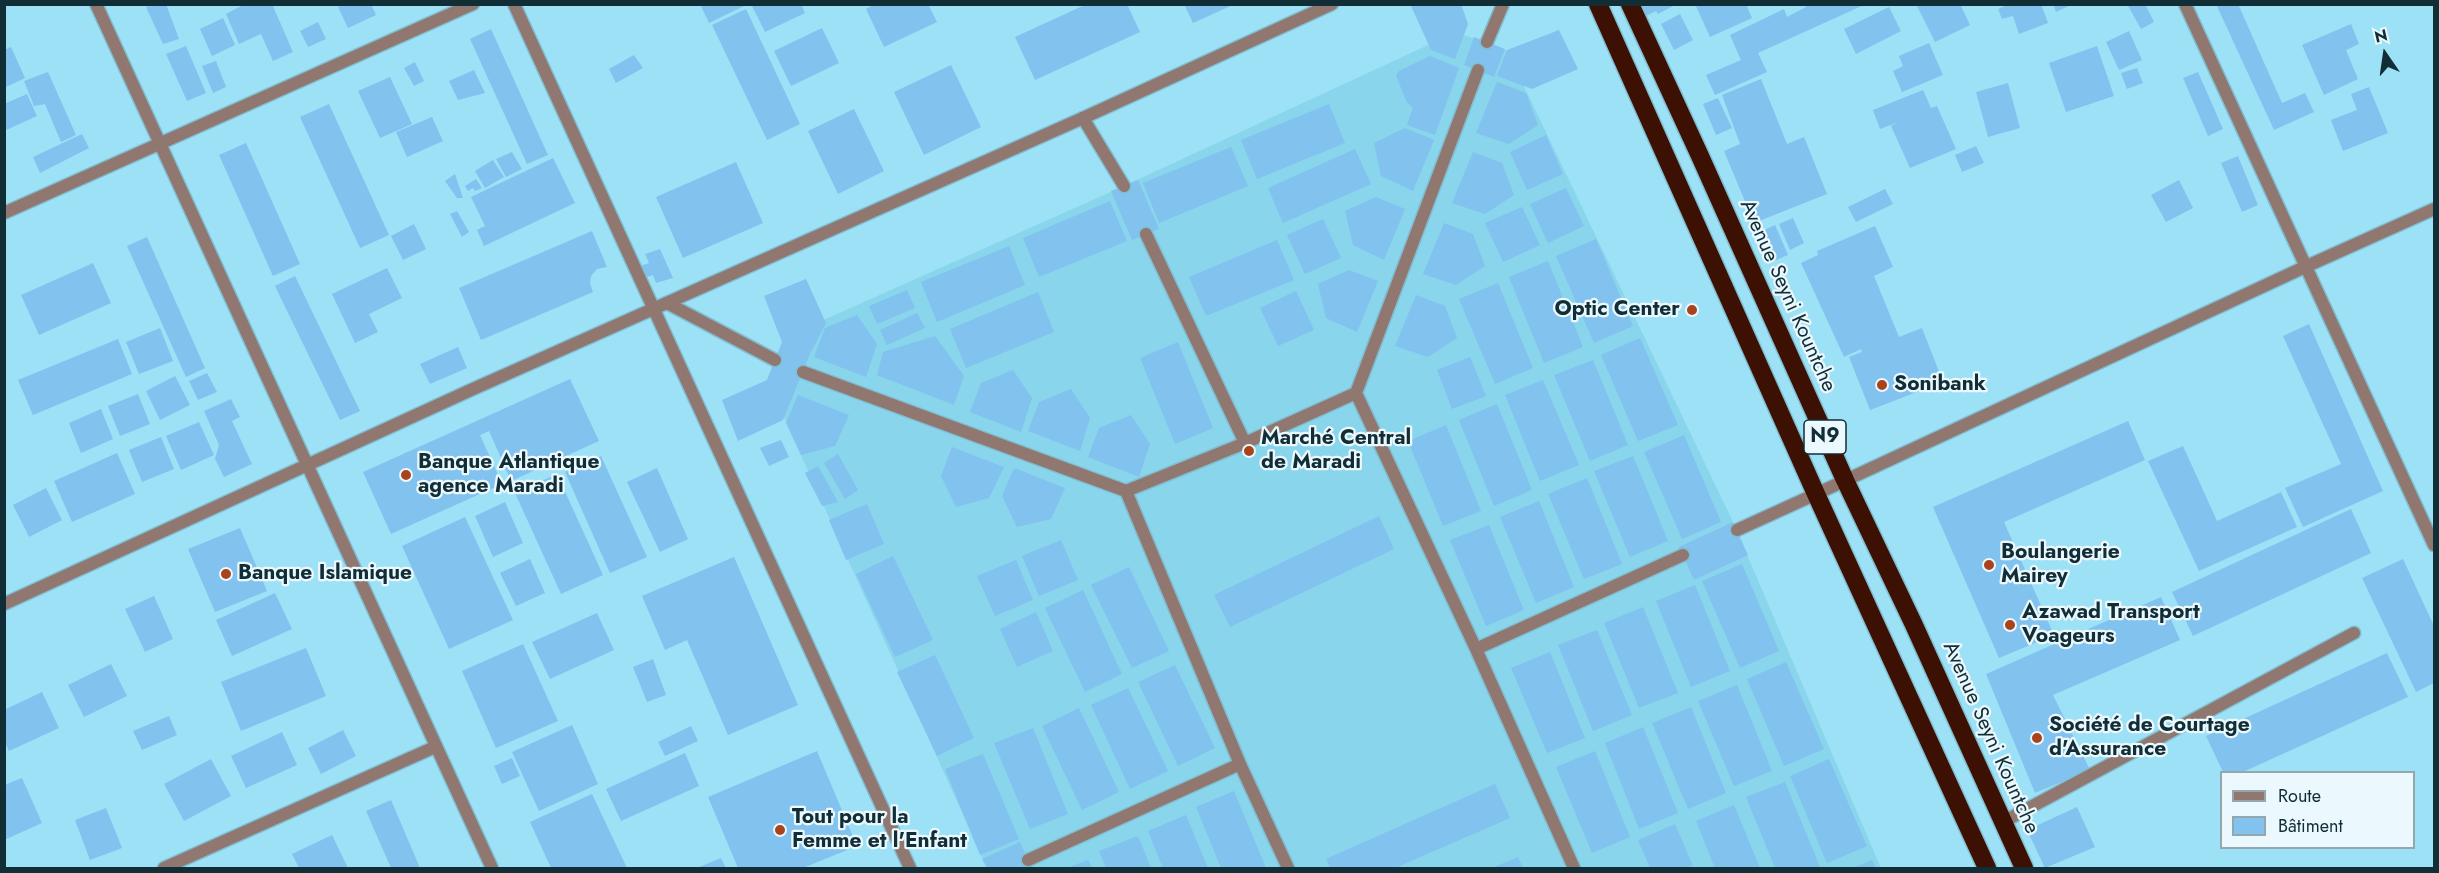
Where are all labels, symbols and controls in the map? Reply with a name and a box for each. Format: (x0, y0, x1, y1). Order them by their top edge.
text: N (2372, 23, 2390, 49)
north arrow (2355, 24, 2415, 84)
street label: Avenue Seyni Kountche (1733, 196, 1841, 396)
place label: Optic Center (1554, 297, 1680, 323)
marker: Optic Center (1685, 303, 1699, 317)
place label: Sonibank (1894, 372, 1986, 398)
marker: Sonibank (1875, 378, 1889, 392)
road number: N9 (1804, 420, 1846, 454)
place label: Marché Central de Maradi (1261, 426, 1411, 476)
marker: Marché Central de Maradi (1242, 444, 1256, 458)
place label: Banque Atlantique agence Maradi (418, 450, 599, 500)
marker: Banque Atlantique agence Maradi (399, 468, 413, 482)
place label: Boulangerie Mairey (2001, 540, 2120, 590)
marker: Boulangerie Mairey (1982, 558, 1996, 572)
place label: Banque Islamique (238, 561, 412, 587)
marker: Banque Islamique (219, 567, 233, 581)
place label: Azawad Transport Voageurs (2022, 600, 2200, 650)
marker: Azawad Transport Voageurs (2003, 618, 2017, 632)
street label: Avenue Seyni Kountche (1936, 638, 2044, 838)
place label: Société de Courtage d'Assurance (2049, 713, 2250, 763)
marker: Société de Courtage d'Assurance (2030, 731, 2044, 745)
legend (2220, 771, 2415, 849)
text: Route (2278, 783, 2321, 809)
place label: Tout pour la Femme et l'Enfant (792, 805, 967, 855)
text: Bâtiment (2278, 813, 2343, 839)
marker: Tout pour la Femme et l'Enfant (773, 823, 787, 837)

